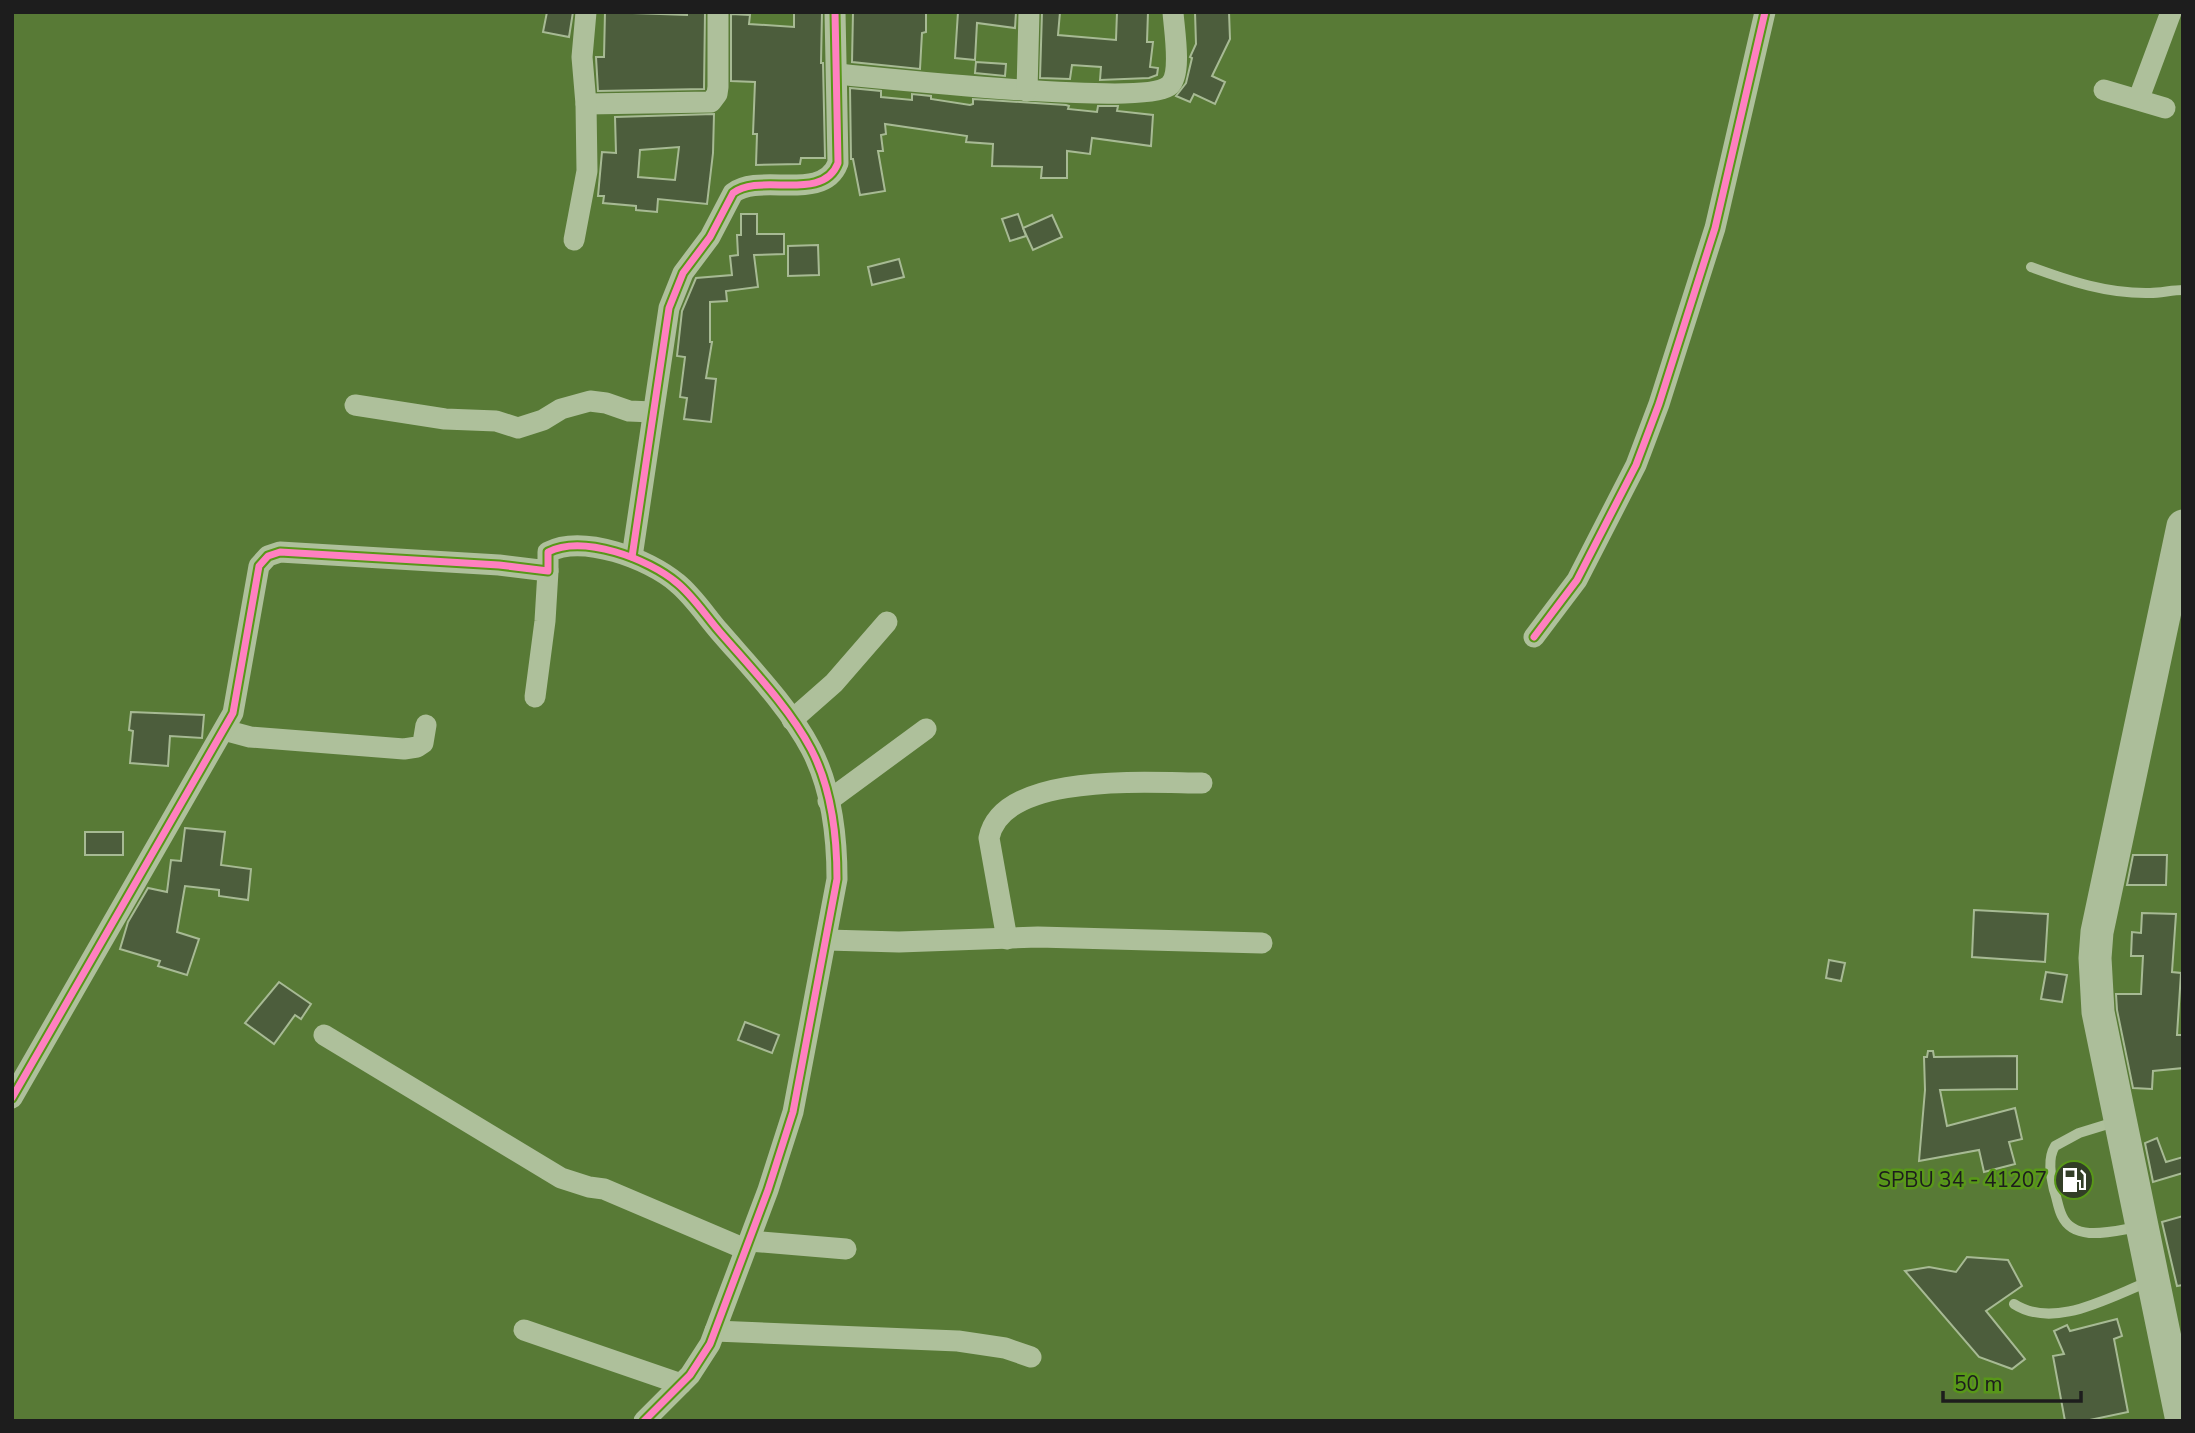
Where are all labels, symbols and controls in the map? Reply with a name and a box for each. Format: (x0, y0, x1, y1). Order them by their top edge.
fuel station icon: SPBU 34 - 41207 (2053, 1159, 2095, 1201)
place label: SPBU 34 - 41207 (1878, 1166, 2047, 1194)
scale bar (1943, 1360, 2081, 1404)
text: 50 m (1954, 1370, 2003, 1398)

